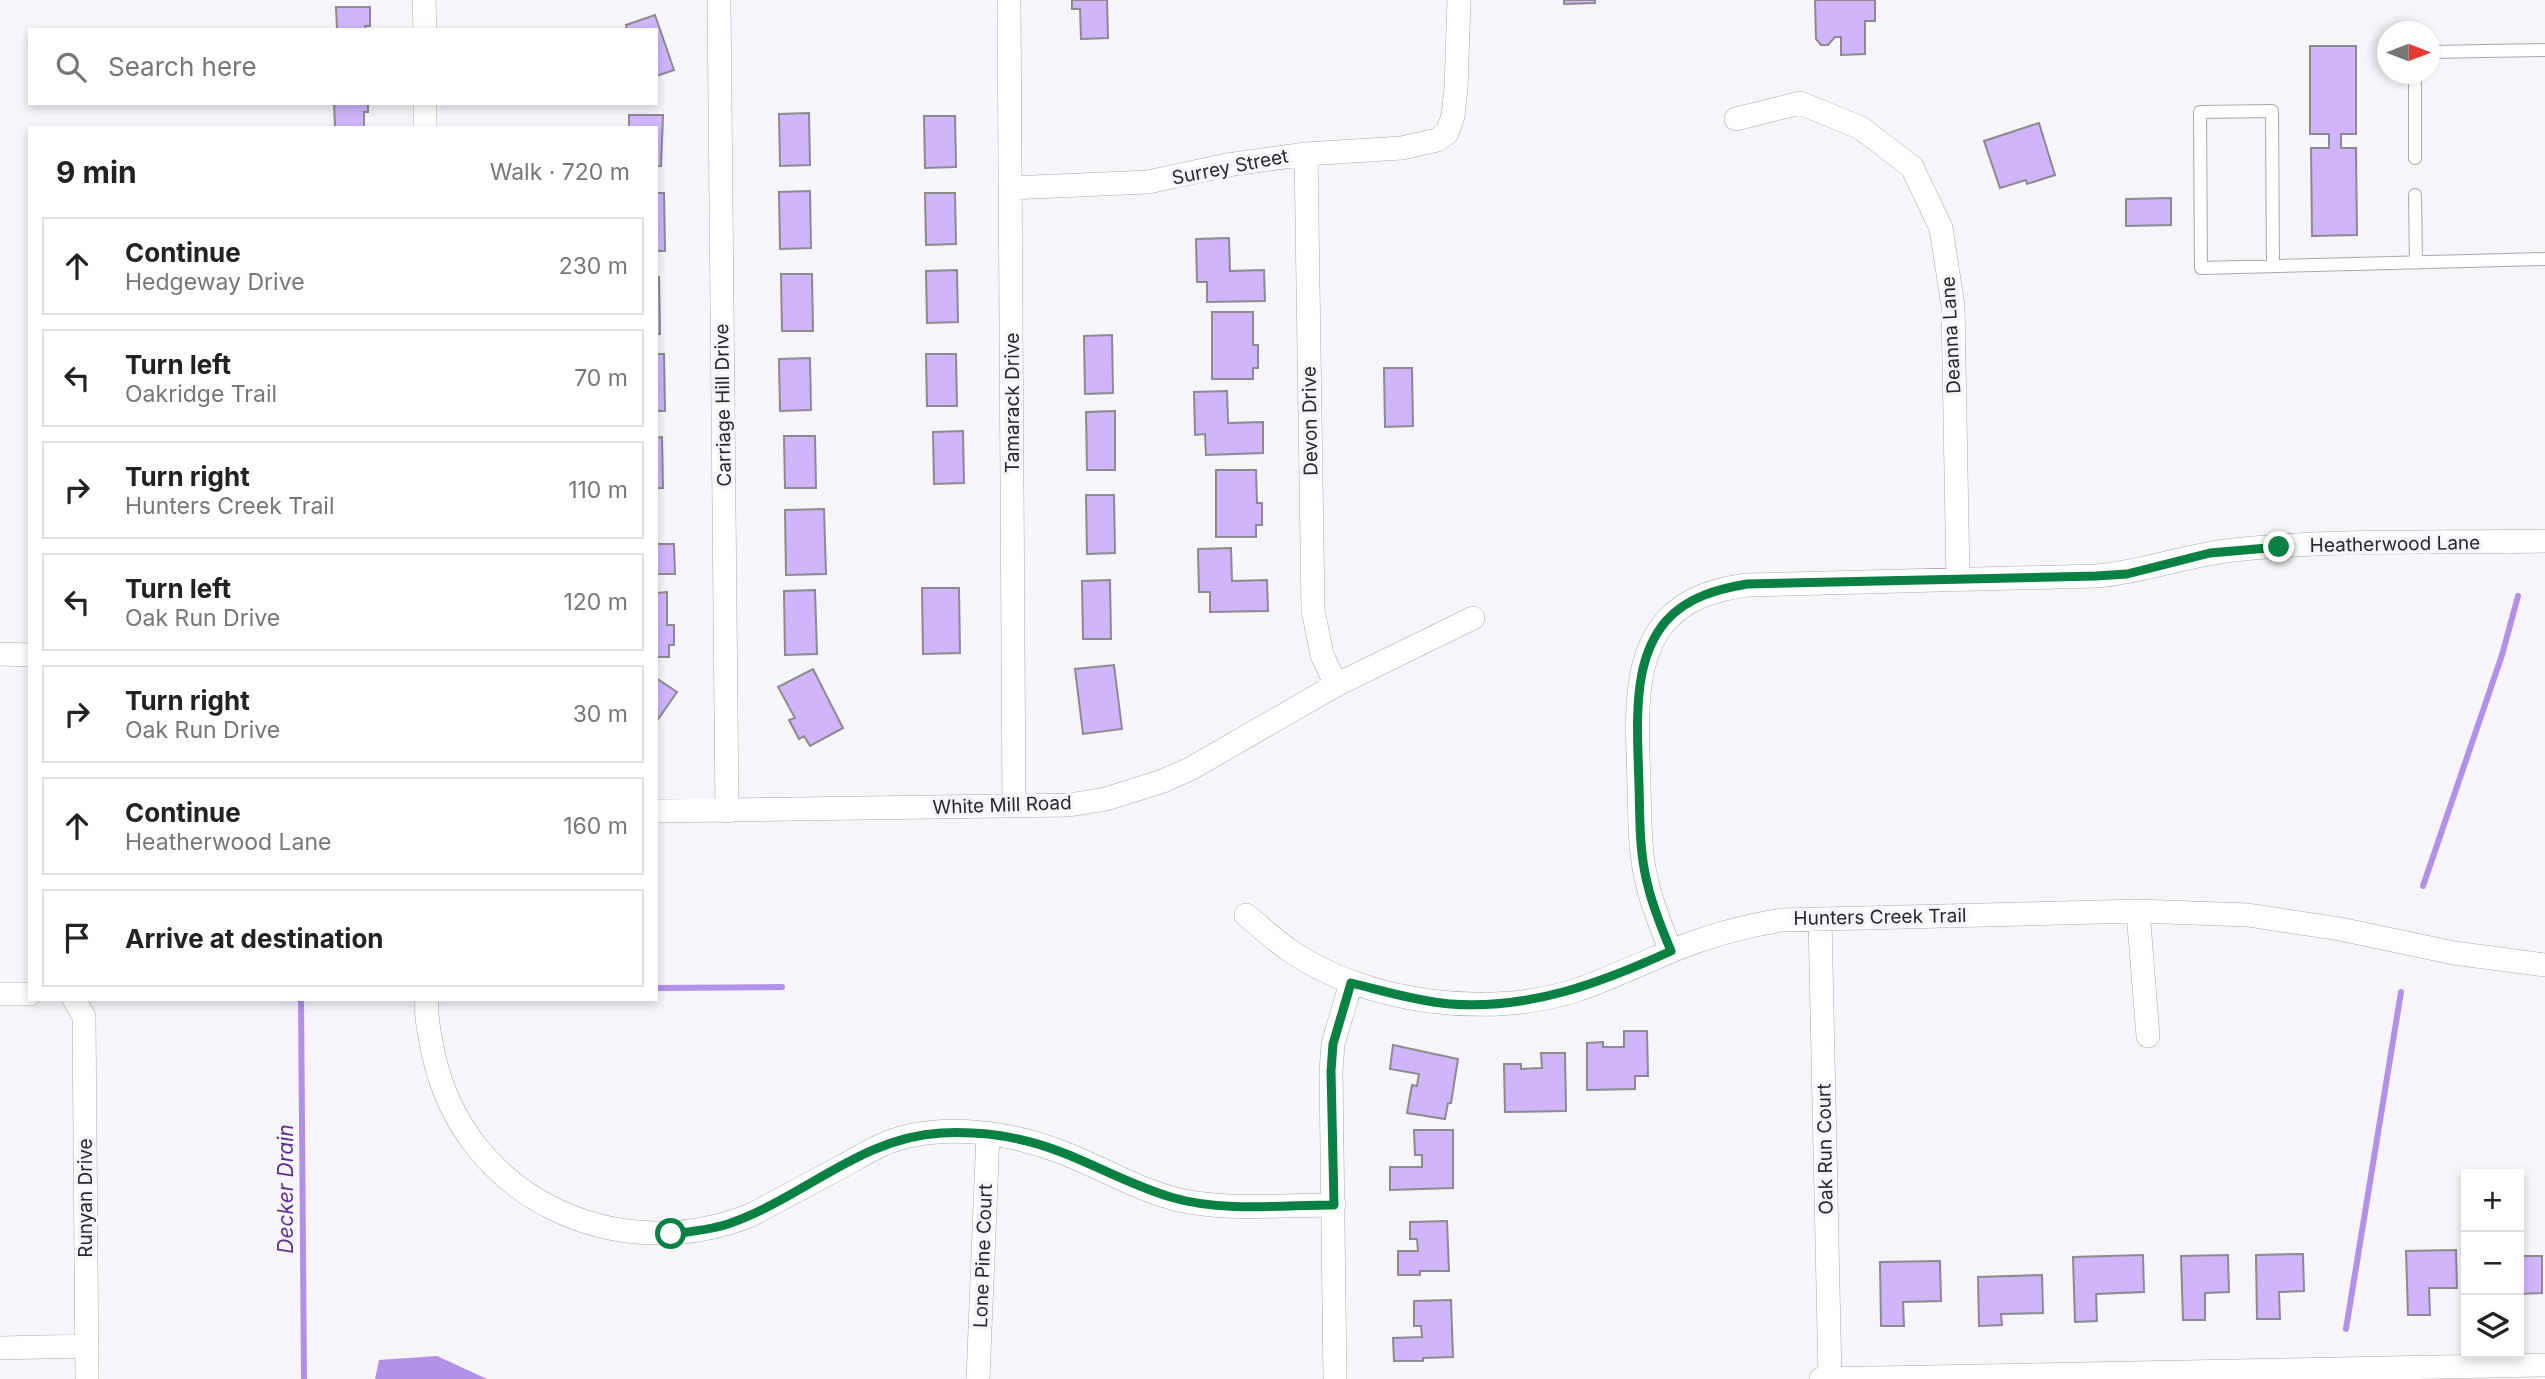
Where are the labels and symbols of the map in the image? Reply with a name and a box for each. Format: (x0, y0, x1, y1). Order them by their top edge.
north arrow (2377, 21, 2440, 84)
street label: Surrey Street (1170, 144, 1290, 190)
street label: Deanna Lane (1936, 276, 1966, 394)
street label: Carriage Hill Drive (710, 323, 736, 487)
street label: Tamarack Drive (1001, 333, 1024, 473)
street label: Devon Drive (1298, 366, 1322, 476)
route end (2263, 531, 2294, 562)
street label: Heatherwood Lane (2310, 531, 2480, 557)
street label: White Mill Road (932, 791, 1072, 819)
street label: Hunters Creek Trail (1793, 904, 1967, 930)
street label: Oak Run Court (1812, 1083, 1838, 1215)
water label: Decker Drain (273, 1124, 298, 1254)
street label: Runyan Drive (74, 1138, 97, 1258)
street label: Lone Pine Court (969, 1183, 997, 1329)
route start (655, 1218, 686, 1249)

